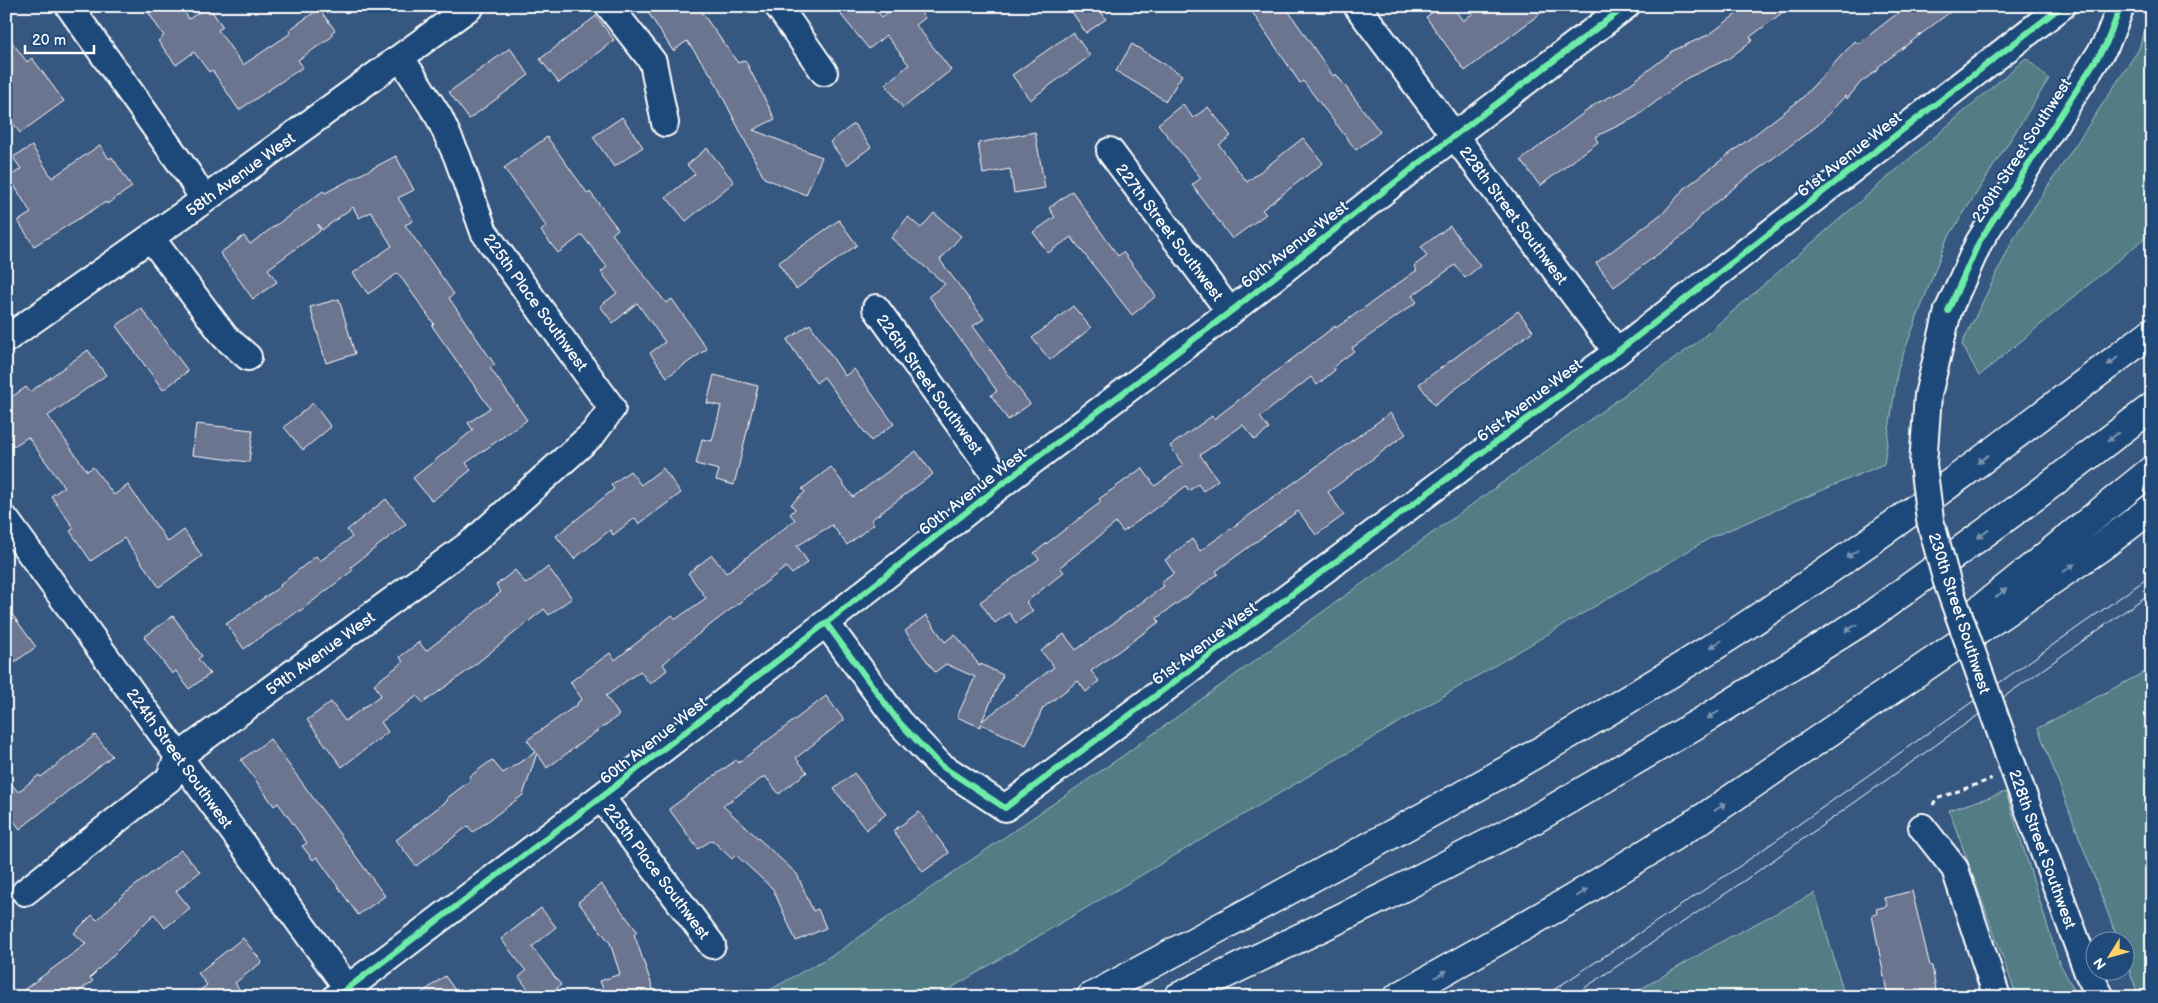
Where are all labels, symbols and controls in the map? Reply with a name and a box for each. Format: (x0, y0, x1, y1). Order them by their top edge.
scale bar (25, 22, 94, 54)
text: 20 m (32, 31, 66, 50)
street label: 230th Street Southwest (1968, 75, 2076, 227)
street label: 61st Avenue West (1794, 109, 1906, 202)
street label: 58th Avenue West (183, 129, 299, 221)
street label: 228th Street Southwest (1455, 143, 1571, 289)
street label: 227th Street Southwest (1111, 161, 1227, 305)
street label: 60th Avenue West (1238, 197, 1352, 293)
street label: 225th Place Southwest (479, 231, 591, 375)
street label: 226th Street Southwest (872, 311, 986, 459)
street label: 61st Avenue West (1474, 355, 1586, 447)
one-way arrow (2106, 356, 2120, 366)
one-way arrow (2107, 431, 2120, 442)
street label: 60th Avenue West (916, 444, 1030, 540)
one-way arrow (1976, 454, 1990, 464)
one-way arrow (1976, 529, 1990, 539)
street label: 230th Street Southwest (1924, 531, 1994, 696)
one-way arrow (1845, 549, 1858, 559)
one-way arrow (2062, 563, 2076, 573)
one-way arrow (1994, 588, 2007, 599)
street label: 61st Avenue West (1149, 598, 1261, 690)
street label: 59th Avenue West (263, 608, 379, 700)
one-way arrow (1844, 624, 1857, 633)
one-way arrow (1710, 640, 1723, 649)
street label: 224th Street Southwest (122, 685, 236, 833)
street label: 60th Avenue West (597, 693, 711, 789)
one-way arrow (1707, 710, 1720, 719)
street label: 228th Street Southwest (2004, 767, 2079, 932)
street label: 225th Place Southwest (599, 800, 713, 943)
one-way arrow (1713, 802, 1727, 811)
one-way arrow (1576, 888, 1589, 897)
north arrow (2086, 930, 2136, 980)
text: N (2090, 954, 2110, 973)
one-way arrow (1435, 969, 1448, 978)

